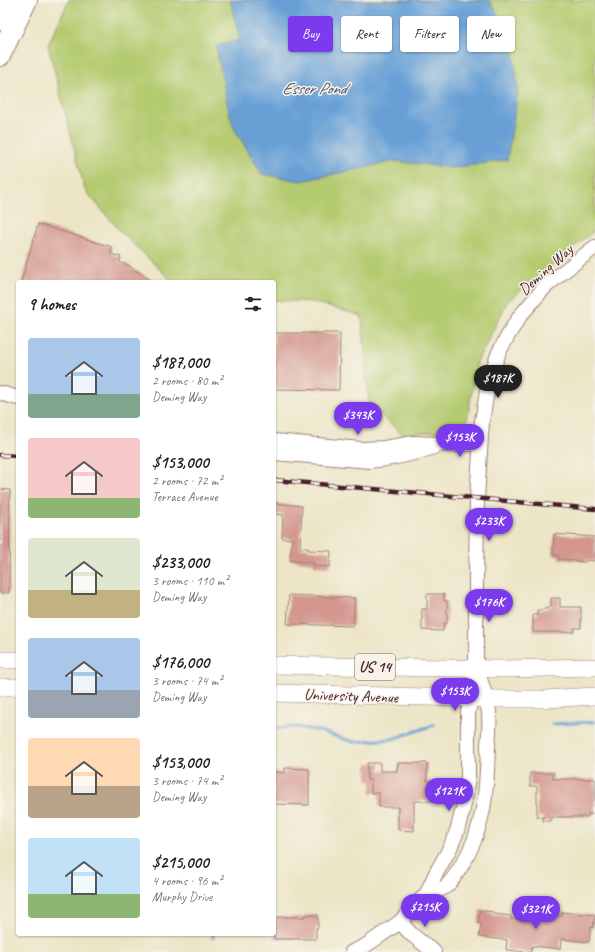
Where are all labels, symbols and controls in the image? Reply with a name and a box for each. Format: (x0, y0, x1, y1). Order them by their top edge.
chip: Buy (288, 16, 333, 52)
chip: Rent (341, 16, 392, 52)
chip: Filters (400, 16, 459, 52)
chip: New (467, 16, 515, 52)
water label: Esser Pond (282, 78, 351, 99)
street label: Deming Way (514, 239, 578, 300)
icon: filters (242, 293, 264, 315)
text: 9 homes (28, 294, 76, 315)
text: $187,000 (152, 352, 209, 373)
icon: home (60, 354, 108, 402)
pin: $187K (470, 365, 526, 399)
text: $187K (483, 370, 513, 386)
text: 2 rooms · 80 m² (152, 373, 222, 389)
text: Deming Way (152, 389, 206, 405)
pin: $343K (330, 402, 386, 436)
text: $343K (343, 407, 373, 423)
pin: $153K (432, 424, 488, 458)
text: $153K (445, 429, 475, 445)
text: $153,000 (152, 452, 209, 473)
icon: home (60, 454, 108, 502)
text: 2 rooms · 72 m² (152, 473, 222, 489)
text: Terrace Avenue (152, 489, 218, 505)
pin: $233K (461, 508, 517, 542)
text: $233K (474, 513, 504, 529)
text: $233,000 (152, 552, 209, 573)
icon: home (60, 554, 108, 602)
text: 3 rooms · 110 m² (152, 573, 228, 589)
text: Deming Way (152, 589, 206, 605)
pin: $176K (461, 589, 517, 623)
text: $176K (474, 594, 504, 610)
text: $176,000 (152, 652, 209, 673)
icon: home (60, 654, 108, 702)
road number: US 14 (355, 654, 395, 680)
text: 3 rooms · 74 m² (152, 673, 222, 689)
pin: $153K (427, 678, 483, 712)
text: $153K (440, 683, 470, 699)
street label: University Avenue (304, 684, 400, 708)
text: Deming Way (152, 689, 206, 705)
text: $153,000 (152, 752, 209, 773)
icon: home (60, 754, 108, 802)
text: 3 rooms · 74 m² (152, 773, 222, 789)
pin: $121K (421, 778, 477, 812)
text: $121K (434, 783, 464, 799)
text: Deming Way (152, 789, 206, 805)
text: $215,000 (152, 852, 209, 873)
icon: home (60, 854, 108, 902)
text: 4 rooms · 96 m² (152, 873, 222, 889)
text: Murphy Drive (152, 889, 212, 905)
pin: $215K (397, 894, 453, 928)
pin: $321K (508, 896, 564, 930)
text: $215K (410, 899, 440, 915)
text: $321K (521, 901, 551, 917)

